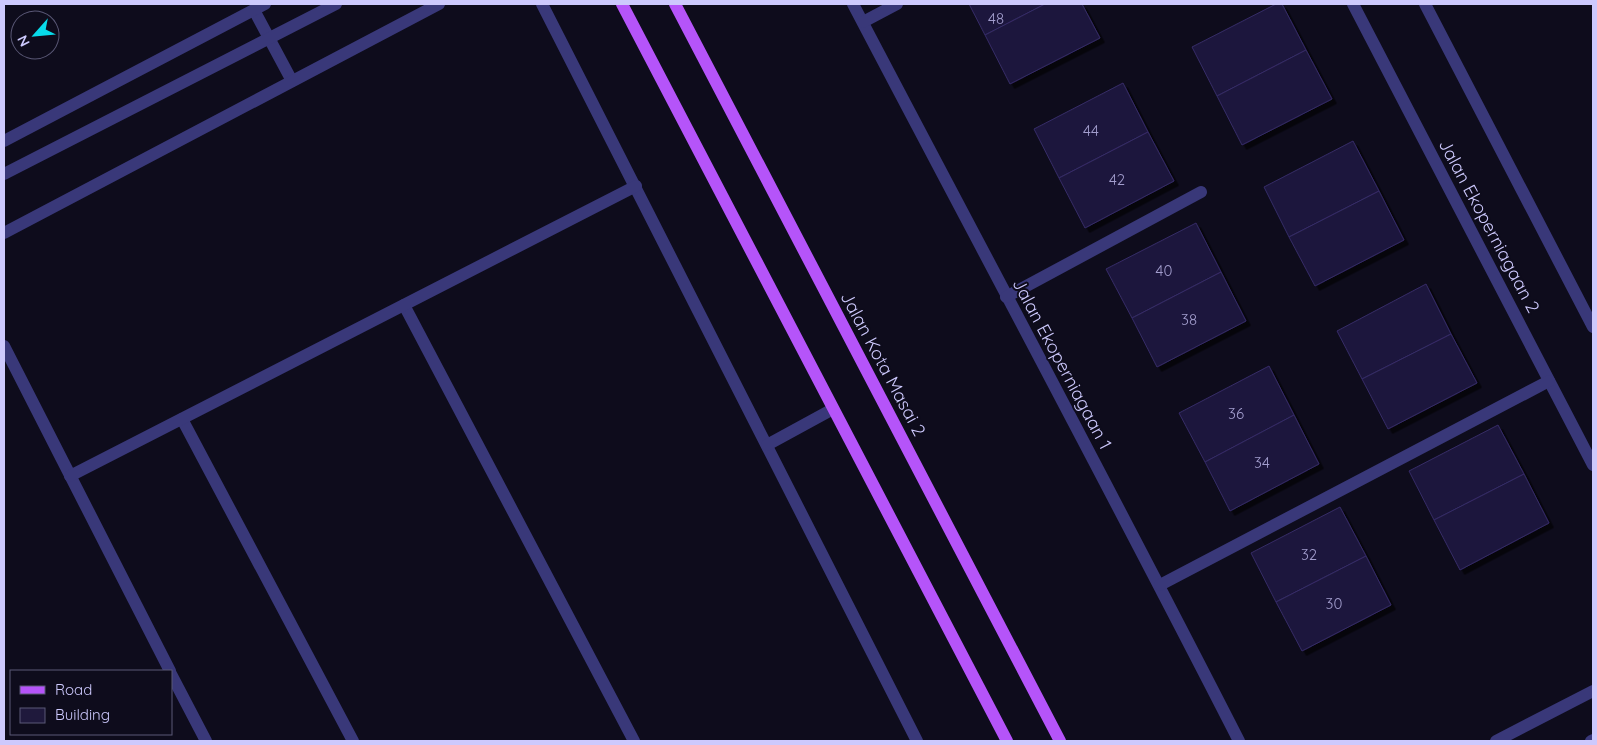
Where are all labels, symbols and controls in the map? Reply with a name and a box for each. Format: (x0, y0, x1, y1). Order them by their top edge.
house number: 48 (988, 9, 1004, 28)
north arrow (10, 10, 60, 60)
text: N (13, 32, 34, 50)
house number: 44 (1083, 121, 1099, 140)
street label: Jalan Ekoperniagaan 2 (1434, 135, 1545, 317)
house number: 42 (1109, 170, 1125, 189)
house number: 40 (1156, 261, 1172, 280)
street label: Jalan Ekoperniagaan 1 (1008, 274, 1117, 453)
street label: Jalan Kota Masai 2 (836, 288, 931, 440)
house number: 38 (1181, 310, 1197, 329)
house number: 36 (1228, 404, 1244, 423)
house number: 34 (1254, 453, 1270, 472)
house number: 32 (1301, 545, 1317, 564)
house number: 30 (1326, 594, 1342, 613)
legend (10, 670, 172, 735)
text: Road (55, 680, 92, 699)
text: Building (55, 705, 110, 724)

